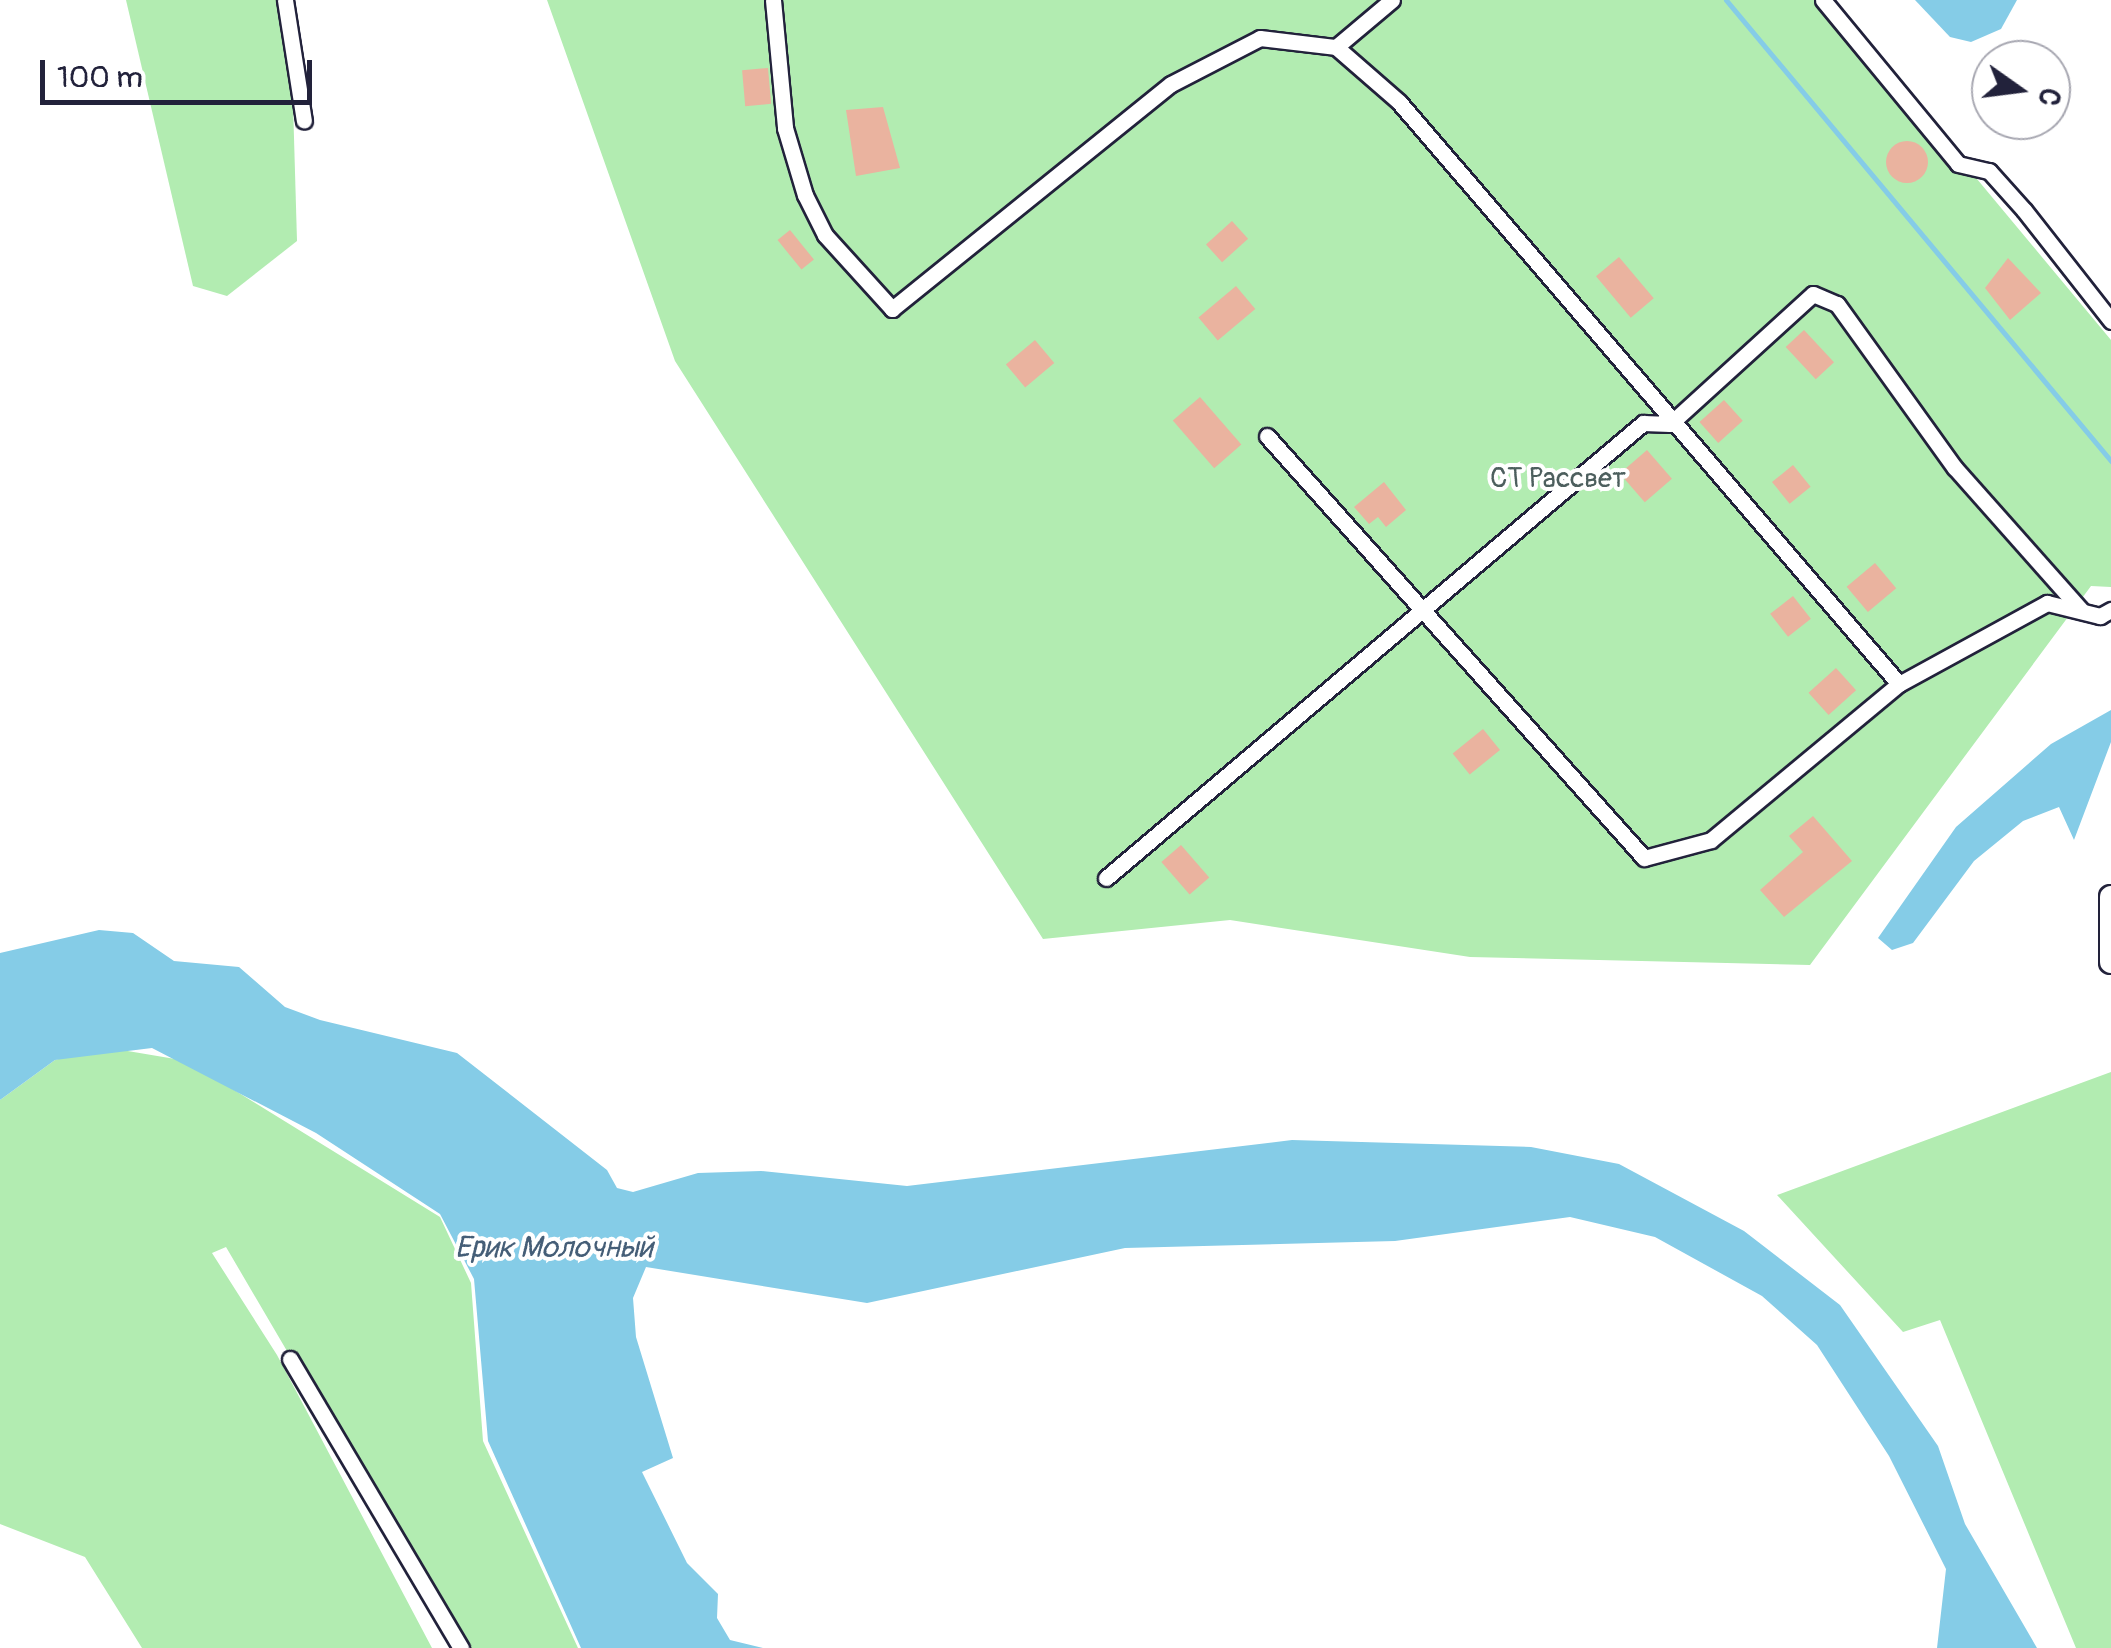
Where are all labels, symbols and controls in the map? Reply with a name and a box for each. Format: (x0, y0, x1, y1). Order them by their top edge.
scale bar (45, 40, 318, 102)
north arrow (1971, 40, 2071, 140)
text: 100 m (57, 59, 143, 96)
text: С (2030, 84, 2068, 110)
park label: СТ Рассвет (1490, 462, 1626, 496)
water label: Ерик Молочный (455, 1230, 653, 1266)

